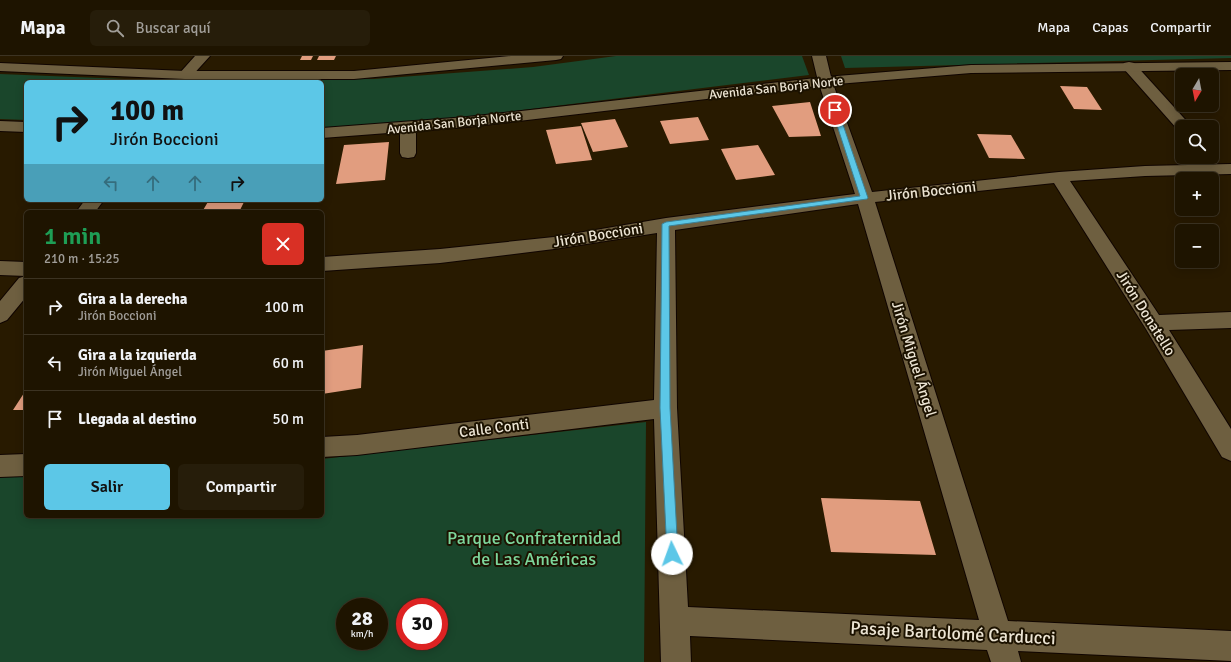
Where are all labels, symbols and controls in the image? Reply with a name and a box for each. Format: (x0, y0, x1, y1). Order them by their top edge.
search box (90, 10, 370, 46)
text: Mapa (20, 16, 66, 40)
icon: search (104, 17, 126, 39)
text: Buscar aquí (136, 19, 211, 37)
text: Mapa (1037, 19, 1070, 36)
text: Capas (1092, 19, 1128, 36)
text: Compartir (1150, 19, 1211, 36)
north arrow (1175, 68, 1219, 112)
map controls (1175, 68, 1219, 268)
street label: Avenida San Borja Norte (708, 73, 844, 103)
pin (818, 93, 852, 127)
text: 100 m (110, 94, 184, 128)
icon: right (44, 96, 96, 148)
icon: arrive (824, 99, 846, 121)
street label: Avenida San Borja Norte (386, 108, 522, 138)
button: search (1175, 120, 1219, 164)
text: Jirón Boccioni (110, 128, 219, 150)
icon: left (100, 172, 122, 194)
icon: ahead (142, 172, 164, 194)
icon: ahead (184, 172, 206, 194)
icon: right (226, 172, 248, 194)
button: + (1175, 172, 1219, 216)
street label: Jirón Boccioni (885, 177, 977, 205)
street label: Jirón Boccioni (552, 219, 644, 251)
text: 1 min (44, 221, 101, 251)
button: close (262, 223, 304, 265)
button: − (1175, 224, 1219, 268)
text: 210 m · 15:25 (44, 251, 120, 267)
street label: Jirón Donatello (1113, 267, 1180, 359)
text: Gira a la derecha (78, 290, 188, 308)
icon: right (44, 296, 66, 318)
text: 100 m (264, 298, 304, 316)
street label: Jirón Miguel Ángel (888, 299, 941, 419)
text: Jirón Boccioni (78, 308, 156, 324)
text: Gira a la izquierda (78, 346, 197, 364)
icon: left (44, 352, 66, 374)
text: 60 m (273, 354, 304, 372)
text: Jirón Miguel Ángel (78, 364, 182, 380)
icon: arrive (44, 408, 66, 430)
text: Llegada al destino (78, 410, 197, 428)
text: 50 m (273, 410, 304, 428)
street label: Calle Conti (458, 415, 530, 441)
button: Salir (44, 464, 170, 510)
button: Compartir (178, 464, 304, 510)
park label: Parque Confraternidad de Las Américas (447, 527, 621, 570)
position arrow (651, 533, 693, 575)
speed limit sign: 30 (396, 598, 448, 650)
text: 28 (351, 606, 373, 631)
street label: Pasaje Bartolomé Carducci (850, 617, 1056, 649)
text: km/h (351, 628, 373, 640)

